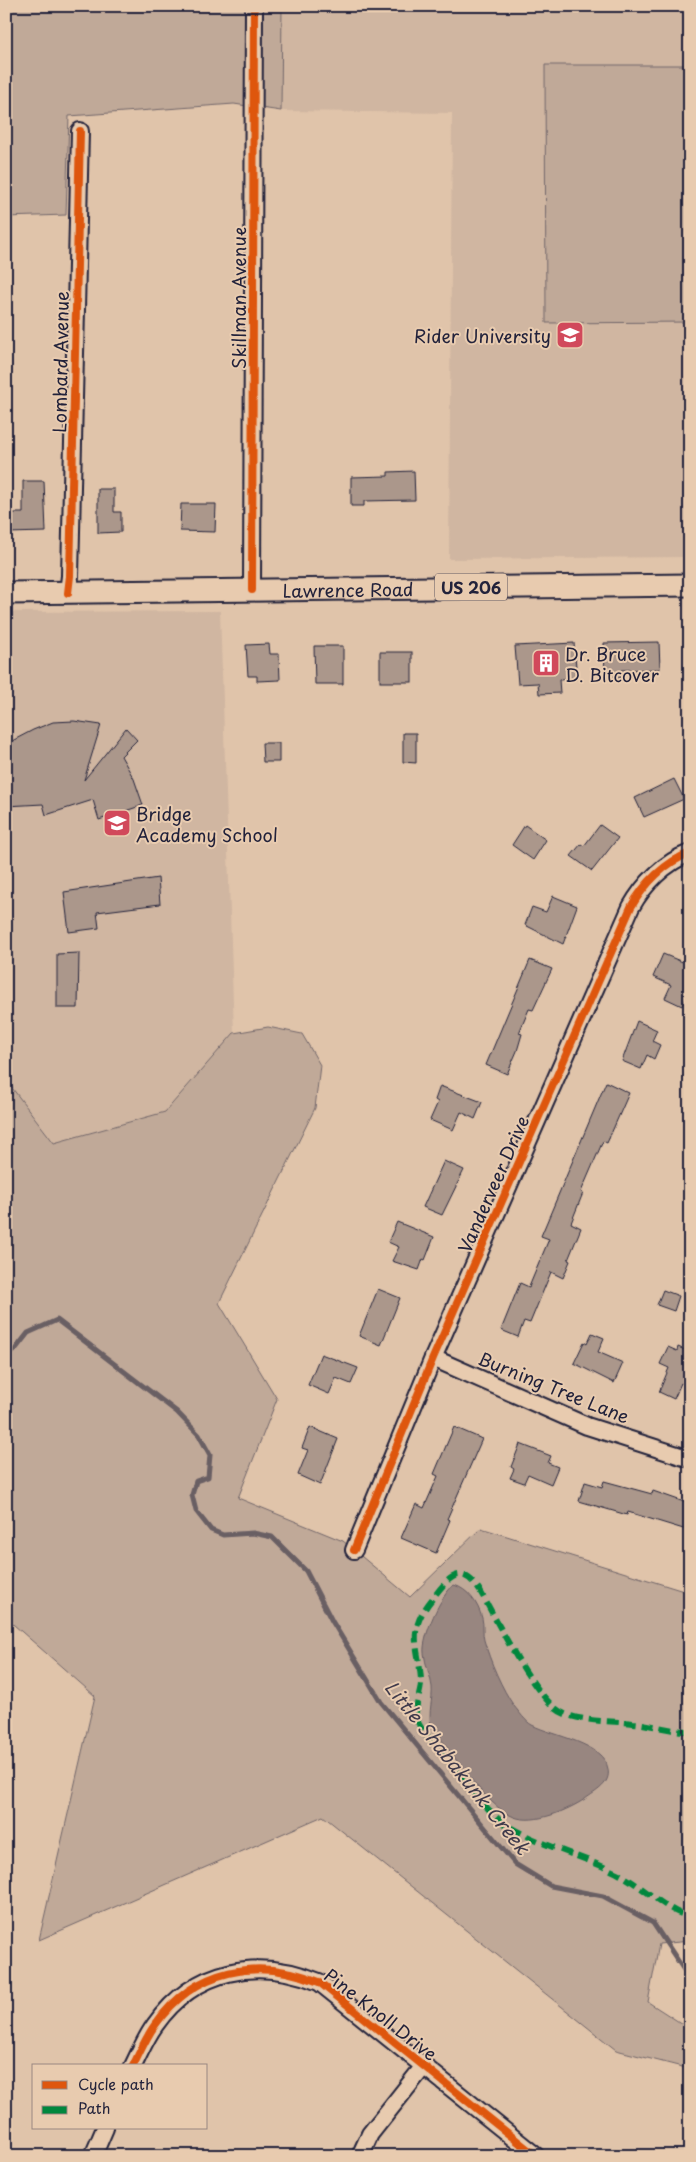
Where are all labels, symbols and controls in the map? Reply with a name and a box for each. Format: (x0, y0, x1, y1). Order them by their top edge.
street label: Skillman Avenue (225, 227, 252, 369)
street label: Lombard Avenue (45, 291, 75, 433)
school or university icon: Rider University (555, 320, 585, 350)
place label: Rider University (414, 322, 551, 349)
road number: US 206 (435, 574, 507, 600)
street label: Lawrence Road (282, 575, 414, 603)
place label: Dr. Bruce D. Bitcover (565, 640, 660, 688)
building icon: Dr. Bruce D. Bitcover (531, 648, 561, 678)
place label: Bridge Academy School (136, 800, 278, 848)
school or university icon: Bridge Academy School (102, 808, 132, 838)
street label: Vanderveer Drive (451, 1111, 535, 1257)
street label: Burning Tree Lane (474, 1344, 634, 1430)
water label: Little Shabakunk Creek (379, 1674, 538, 1861)
street label: Pine Knoll Drive (319, 1961, 443, 2067)
legend (32, 2064, 208, 2130)
text: Cycle path (78, 2072, 154, 2095)
text: Path (78, 2096, 110, 2119)

